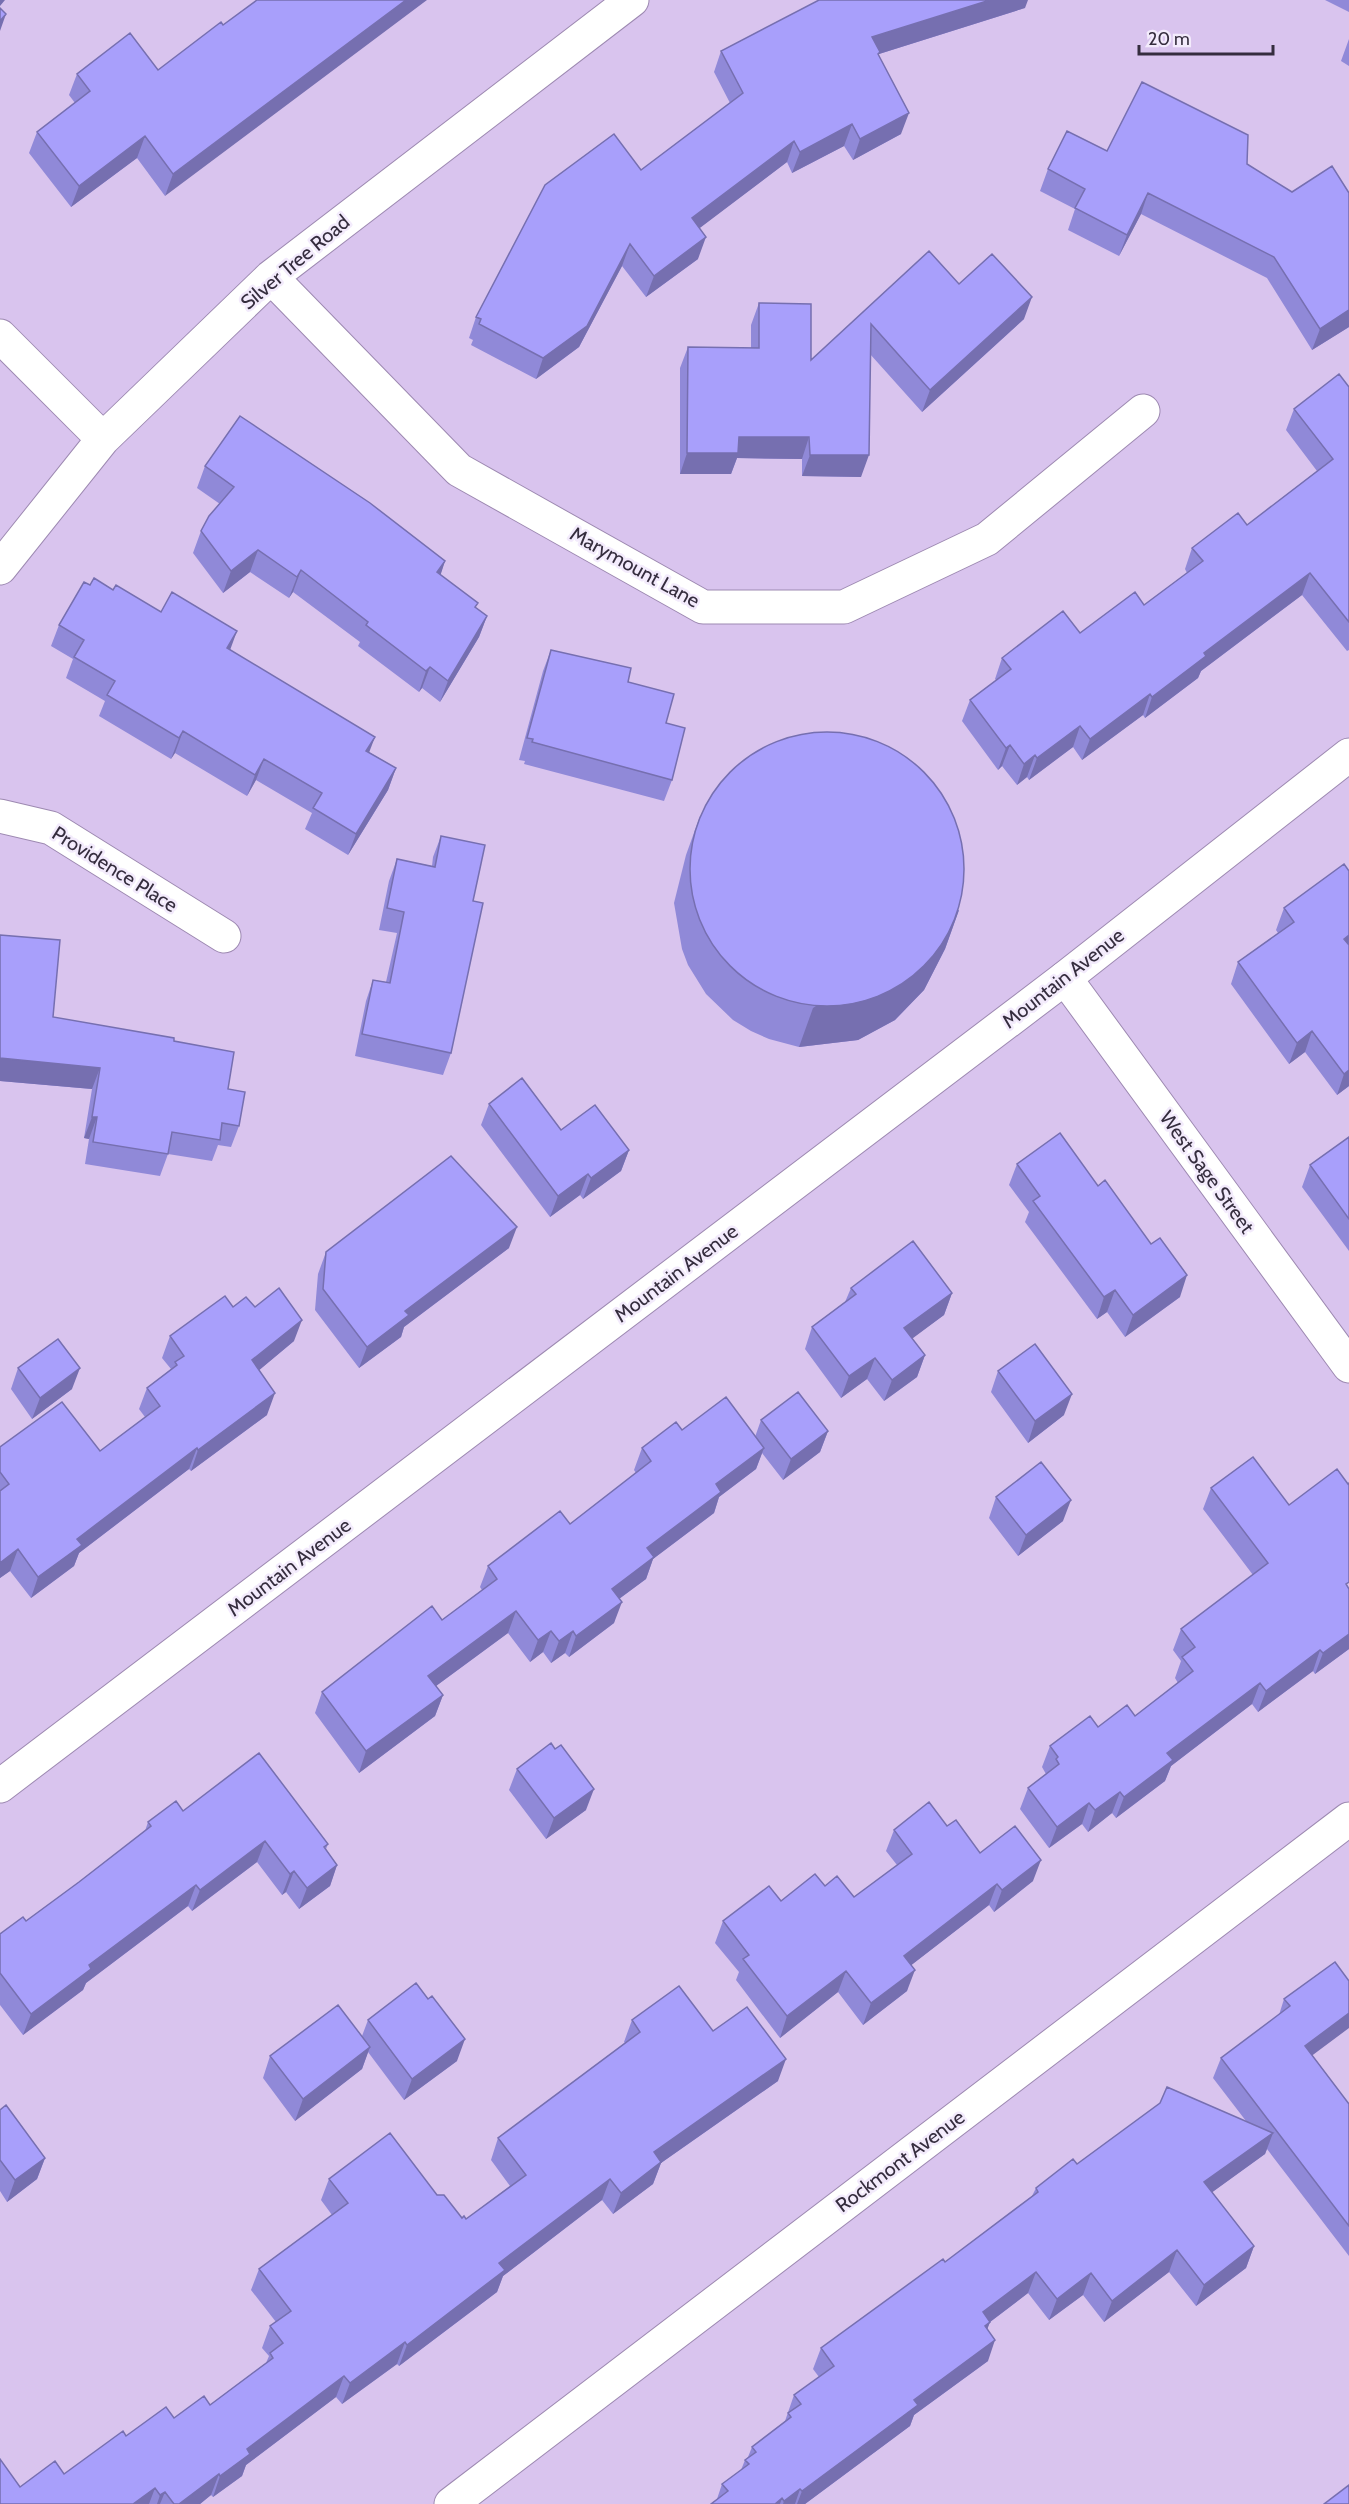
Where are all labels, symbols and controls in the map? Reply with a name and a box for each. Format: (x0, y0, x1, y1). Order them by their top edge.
scale bar (1139, 18, 1272, 56)
text: 20 m (1148, 28, 1190, 50)
street label: Silver Tree Road (236, 210, 354, 314)
street label: Marymount Lane (566, 521, 704, 613)
street label: Providence Place (48, 821, 182, 917)
street label: Mountain Avenue (997, 923, 1129, 1033)
street label: West Sage Street (1155, 1106, 1260, 1238)
street label: Mountain Avenue (610, 1219, 742, 1327)
street label: Mountain Avenue (223, 1513, 355, 1621)
street label: Rockmont Avenue (831, 2105, 969, 2217)

